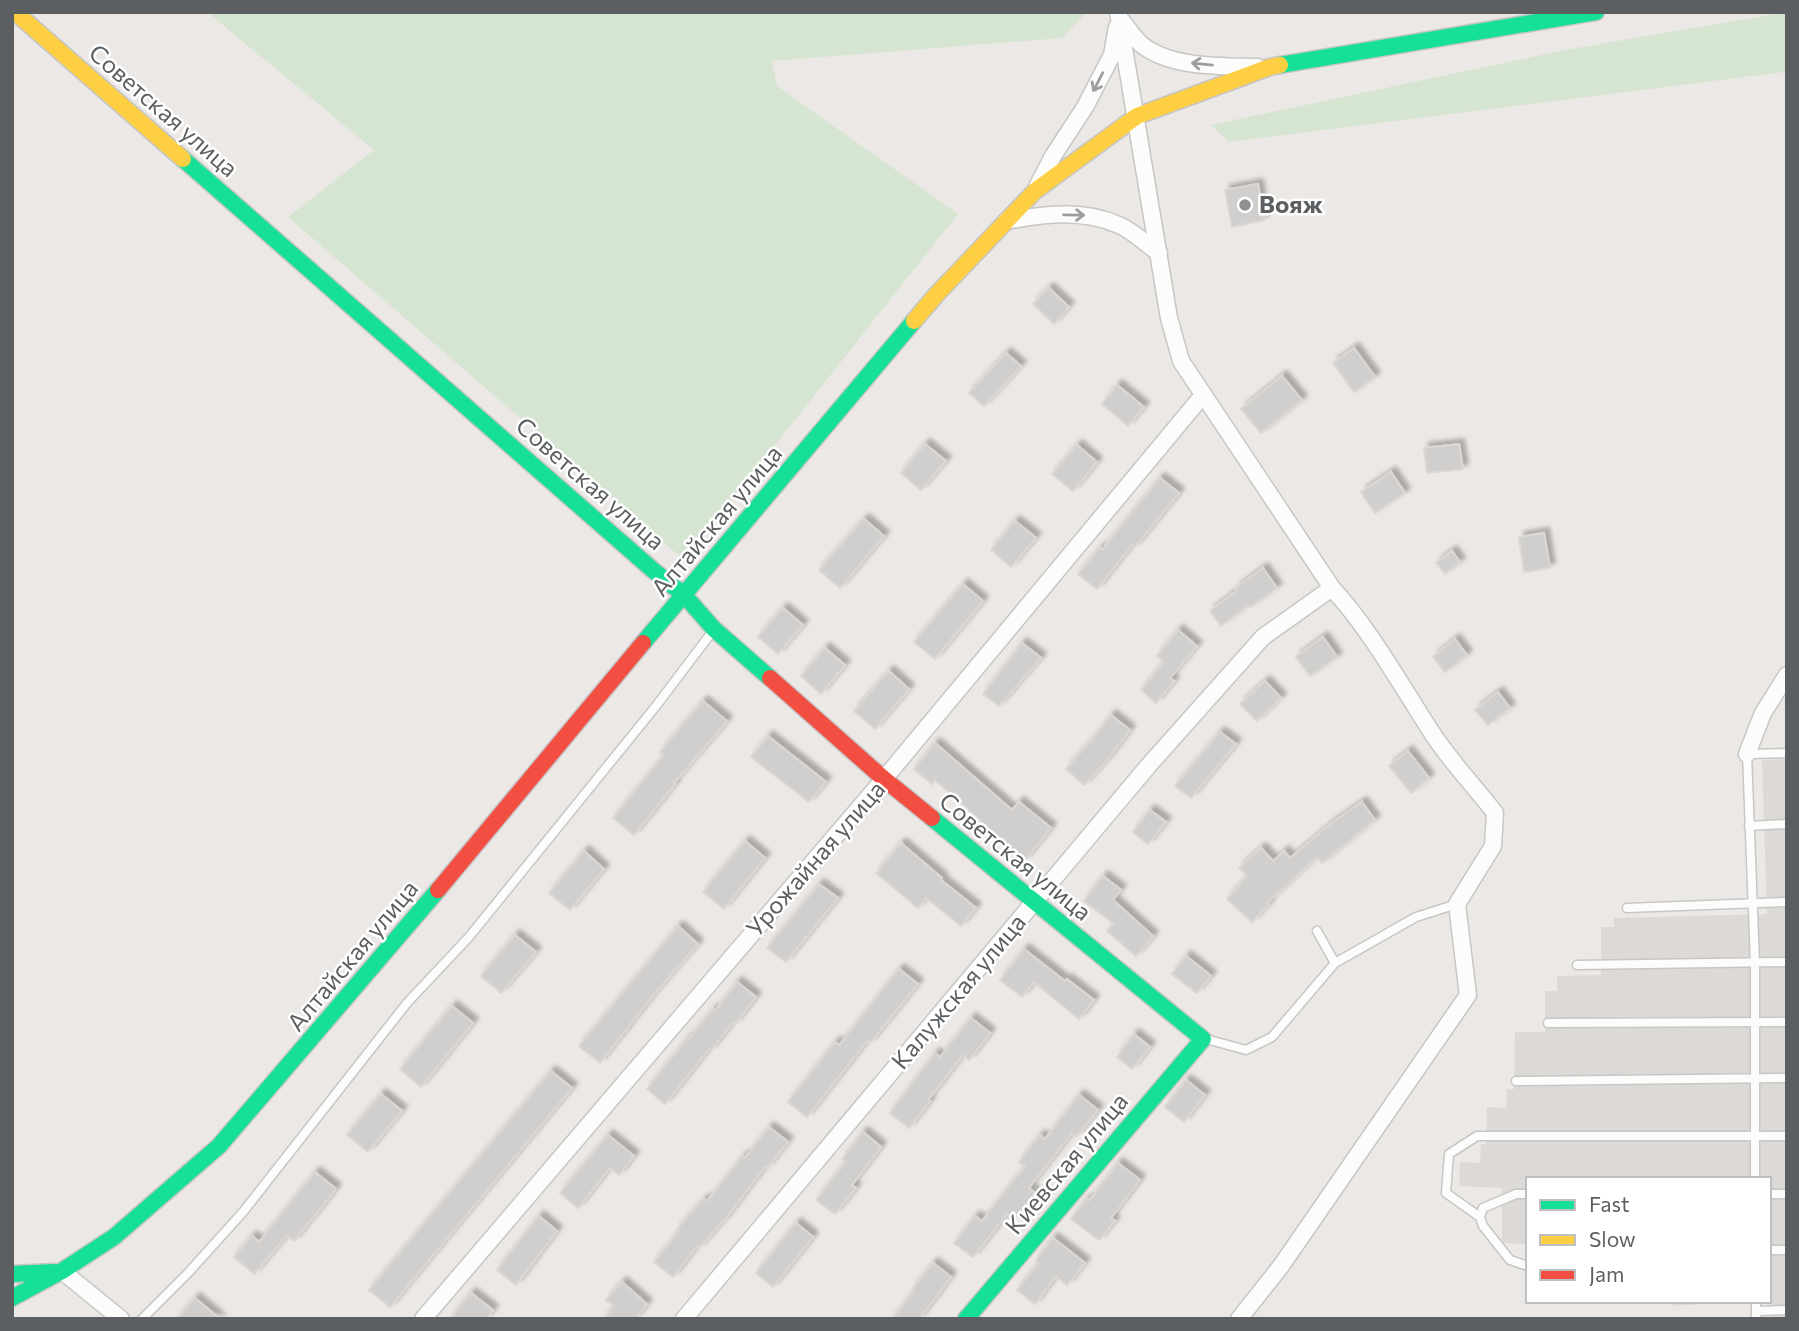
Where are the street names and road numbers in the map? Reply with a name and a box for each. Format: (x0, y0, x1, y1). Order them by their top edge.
street label: Советская улица (84, 37, 244, 182)
street label: Советская улица (511, 410, 671, 555)
street label: Алтайская улица (644, 439, 787, 601)
street label: Урожайная улица (739, 774, 890, 942)
street label: Советская улица (934, 786, 1098, 926)
street label: Алтайская улица (280, 874, 423, 1036)
street label: Калужская улица (885, 908, 1031, 1074)
street label: Киевская улица (998, 1087, 1133, 1239)

